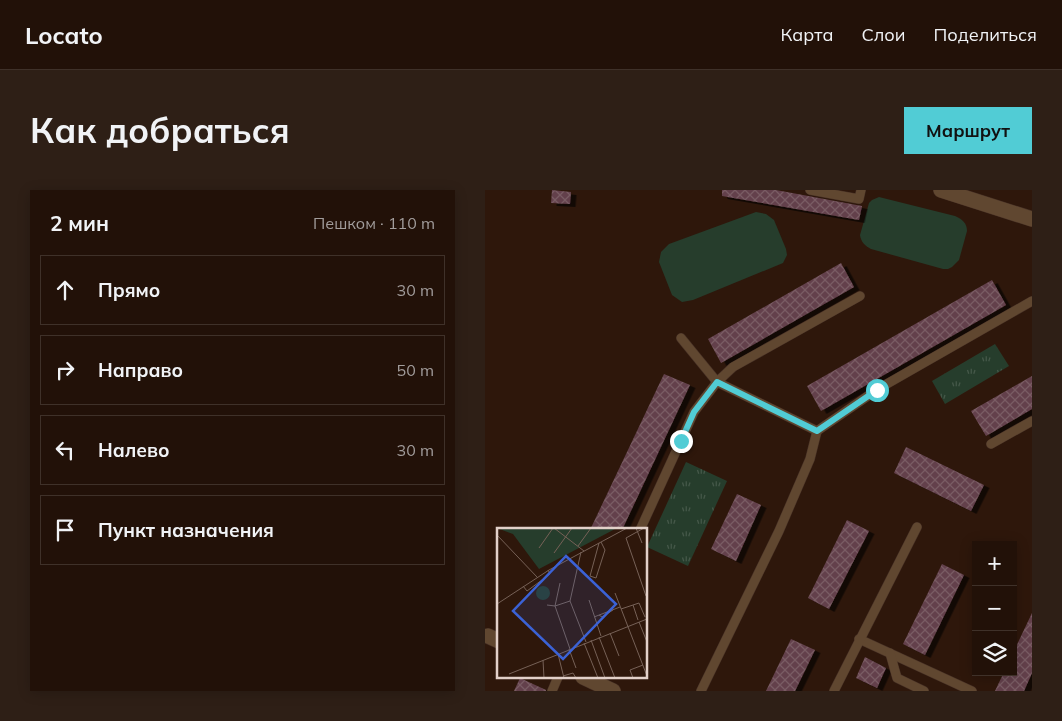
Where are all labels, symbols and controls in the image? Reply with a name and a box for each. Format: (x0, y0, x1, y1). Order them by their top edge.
text: Locato (25, 20, 103, 50)
text: Карта (781, 23, 833, 46)
text: Слои (861, 23, 906, 46)
text: Поделиться (934, 23, 1037, 46)
button: Маршрут (904, 107, 1032, 154)
text: Как добраться (30, 108, 290, 152)
text: 2 мин (50, 210, 109, 236)
text: Пешком · 110 m (313, 213, 435, 233)
icon: ahead (51, 276, 79, 304)
text: Прямо (98, 278, 160, 302)
text: 30 m (397, 280, 434, 300)
icon: right (51, 356, 79, 384)
text: Направо (98, 358, 183, 382)
text: 50 m (397, 360, 434, 380)
route start (866, 379, 889, 402)
route end (670, 430, 693, 453)
icon: left (51, 436, 79, 464)
text: Налево (98, 438, 170, 462)
text: 30 m (397, 440, 434, 460)
icon: arrive (51, 516, 79, 544)
text: Пункт назначения (98, 518, 274, 542)
inset map (497, 528, 647, 678)
map controls (972, 541, 1017, 676)
button: + (972, 541, 1017, 586)
button: − (972, 586, 1017, 631)
button: layers (972, 631, 1017, 676)

